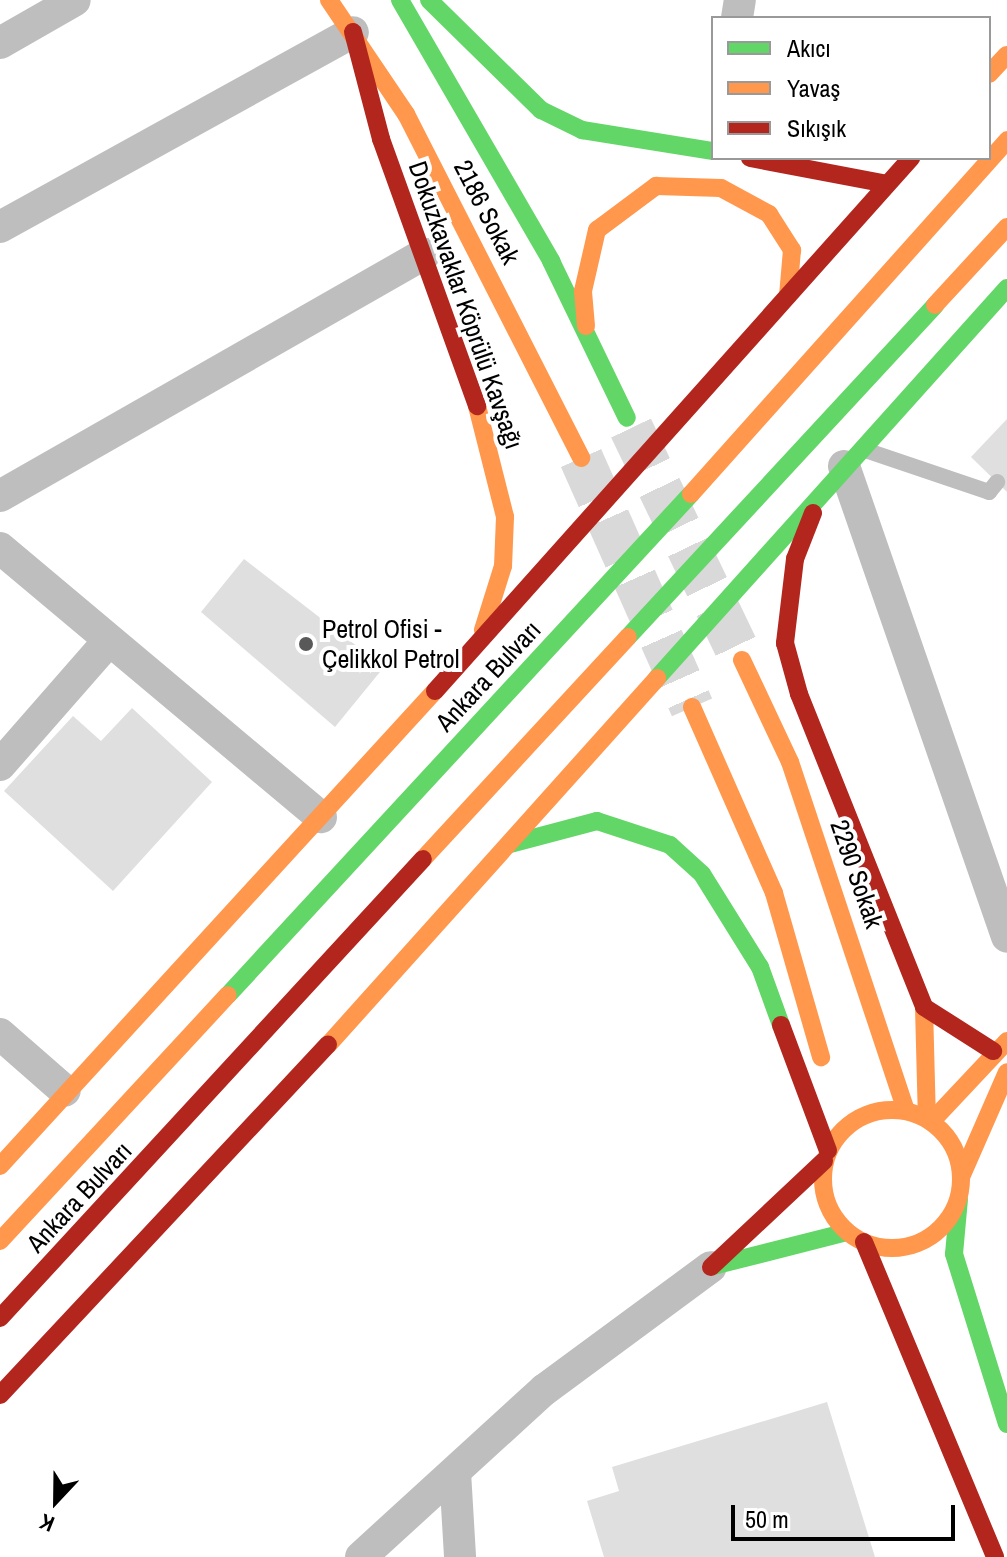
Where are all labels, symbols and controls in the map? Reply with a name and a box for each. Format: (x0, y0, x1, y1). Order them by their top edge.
legend (711, 16, 991, 160)
text: Akıcı (787, 32, 831, 64)
text: Yavaş (787, 72, 840, 104)
text: Sıkışık (787, 112, 846, 144)
street label: 2186 Sokak (448, 155, 526, 269)
street label: Dokuzkavaklar Köprülü Kavşağı (402, 157, 530, 453)
place label: Petrol Ofisi - Çelikkol Petrol (322, 613, 459, 674)
street label: Ankara Bulvarı (429, 614, 547, 738)
marker: Petrol Ofisi - Çelikkol Petrol (297, 635, 315, 653)
street label: 2290 Sokak (824, 816, 890, 932)
street label: Ankara Bulvarı (20, 1135, 138, 1259)
north arrow (16, 1461, 96, 1541)
scale bar (735, 1489, 959, 1539)
text: 50 m (745, 1503, 789, 1535)
text: K (35, 1507, 59, 1540)

